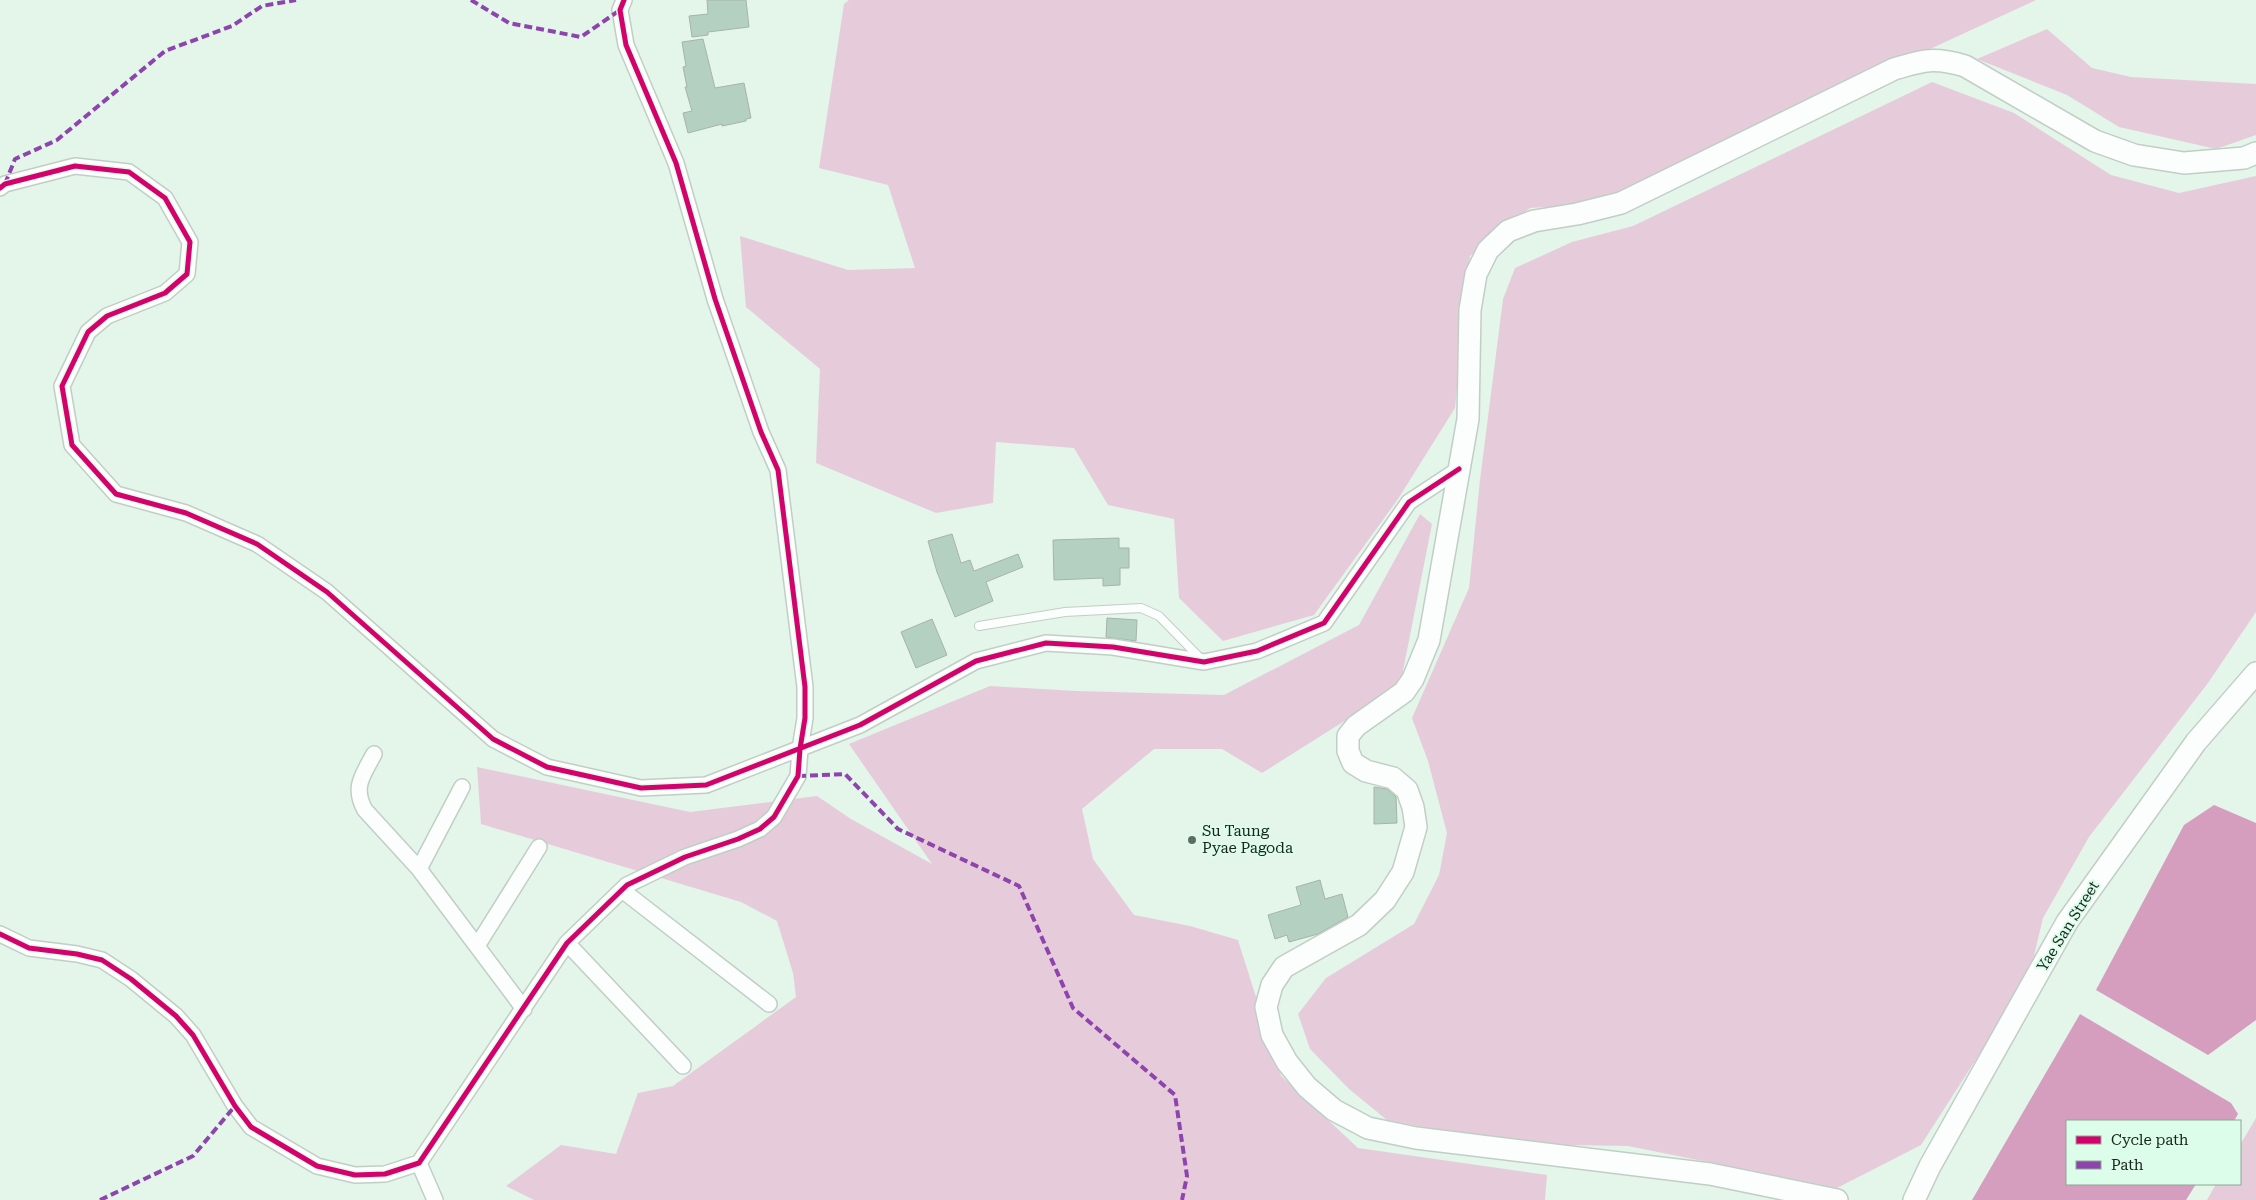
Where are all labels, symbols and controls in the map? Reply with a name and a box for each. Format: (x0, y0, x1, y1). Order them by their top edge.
place label: Su Taung Pyae Pagoda (1202, 822, 1293, 857)
marker: Su Taung Pyae Pagoda (1186, 834, 1198, 846)
street label: Yae San Street (2033, 877, 2103, 975)
legend (2066, 1120, 2241, 1185)
text: Cycle path (2111, 1131, 2189, 1149)
text: Path (2111, 1156, 2144, 1174)

